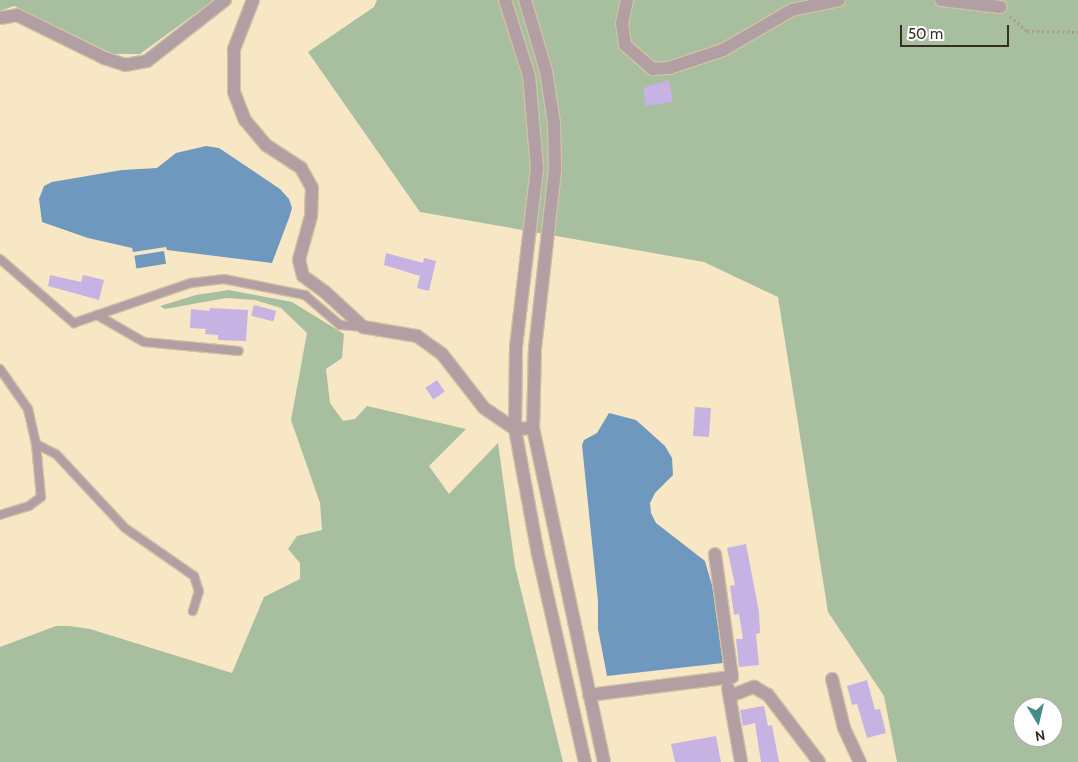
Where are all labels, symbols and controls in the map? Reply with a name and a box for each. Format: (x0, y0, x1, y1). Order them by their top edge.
scale bar (903, 15, 1012, 47)
text: 50 m (908, 25, 943, 43)
north arrow (1013, 697, 1063, 747)
text: N (1034, 726, 1046, 745)

